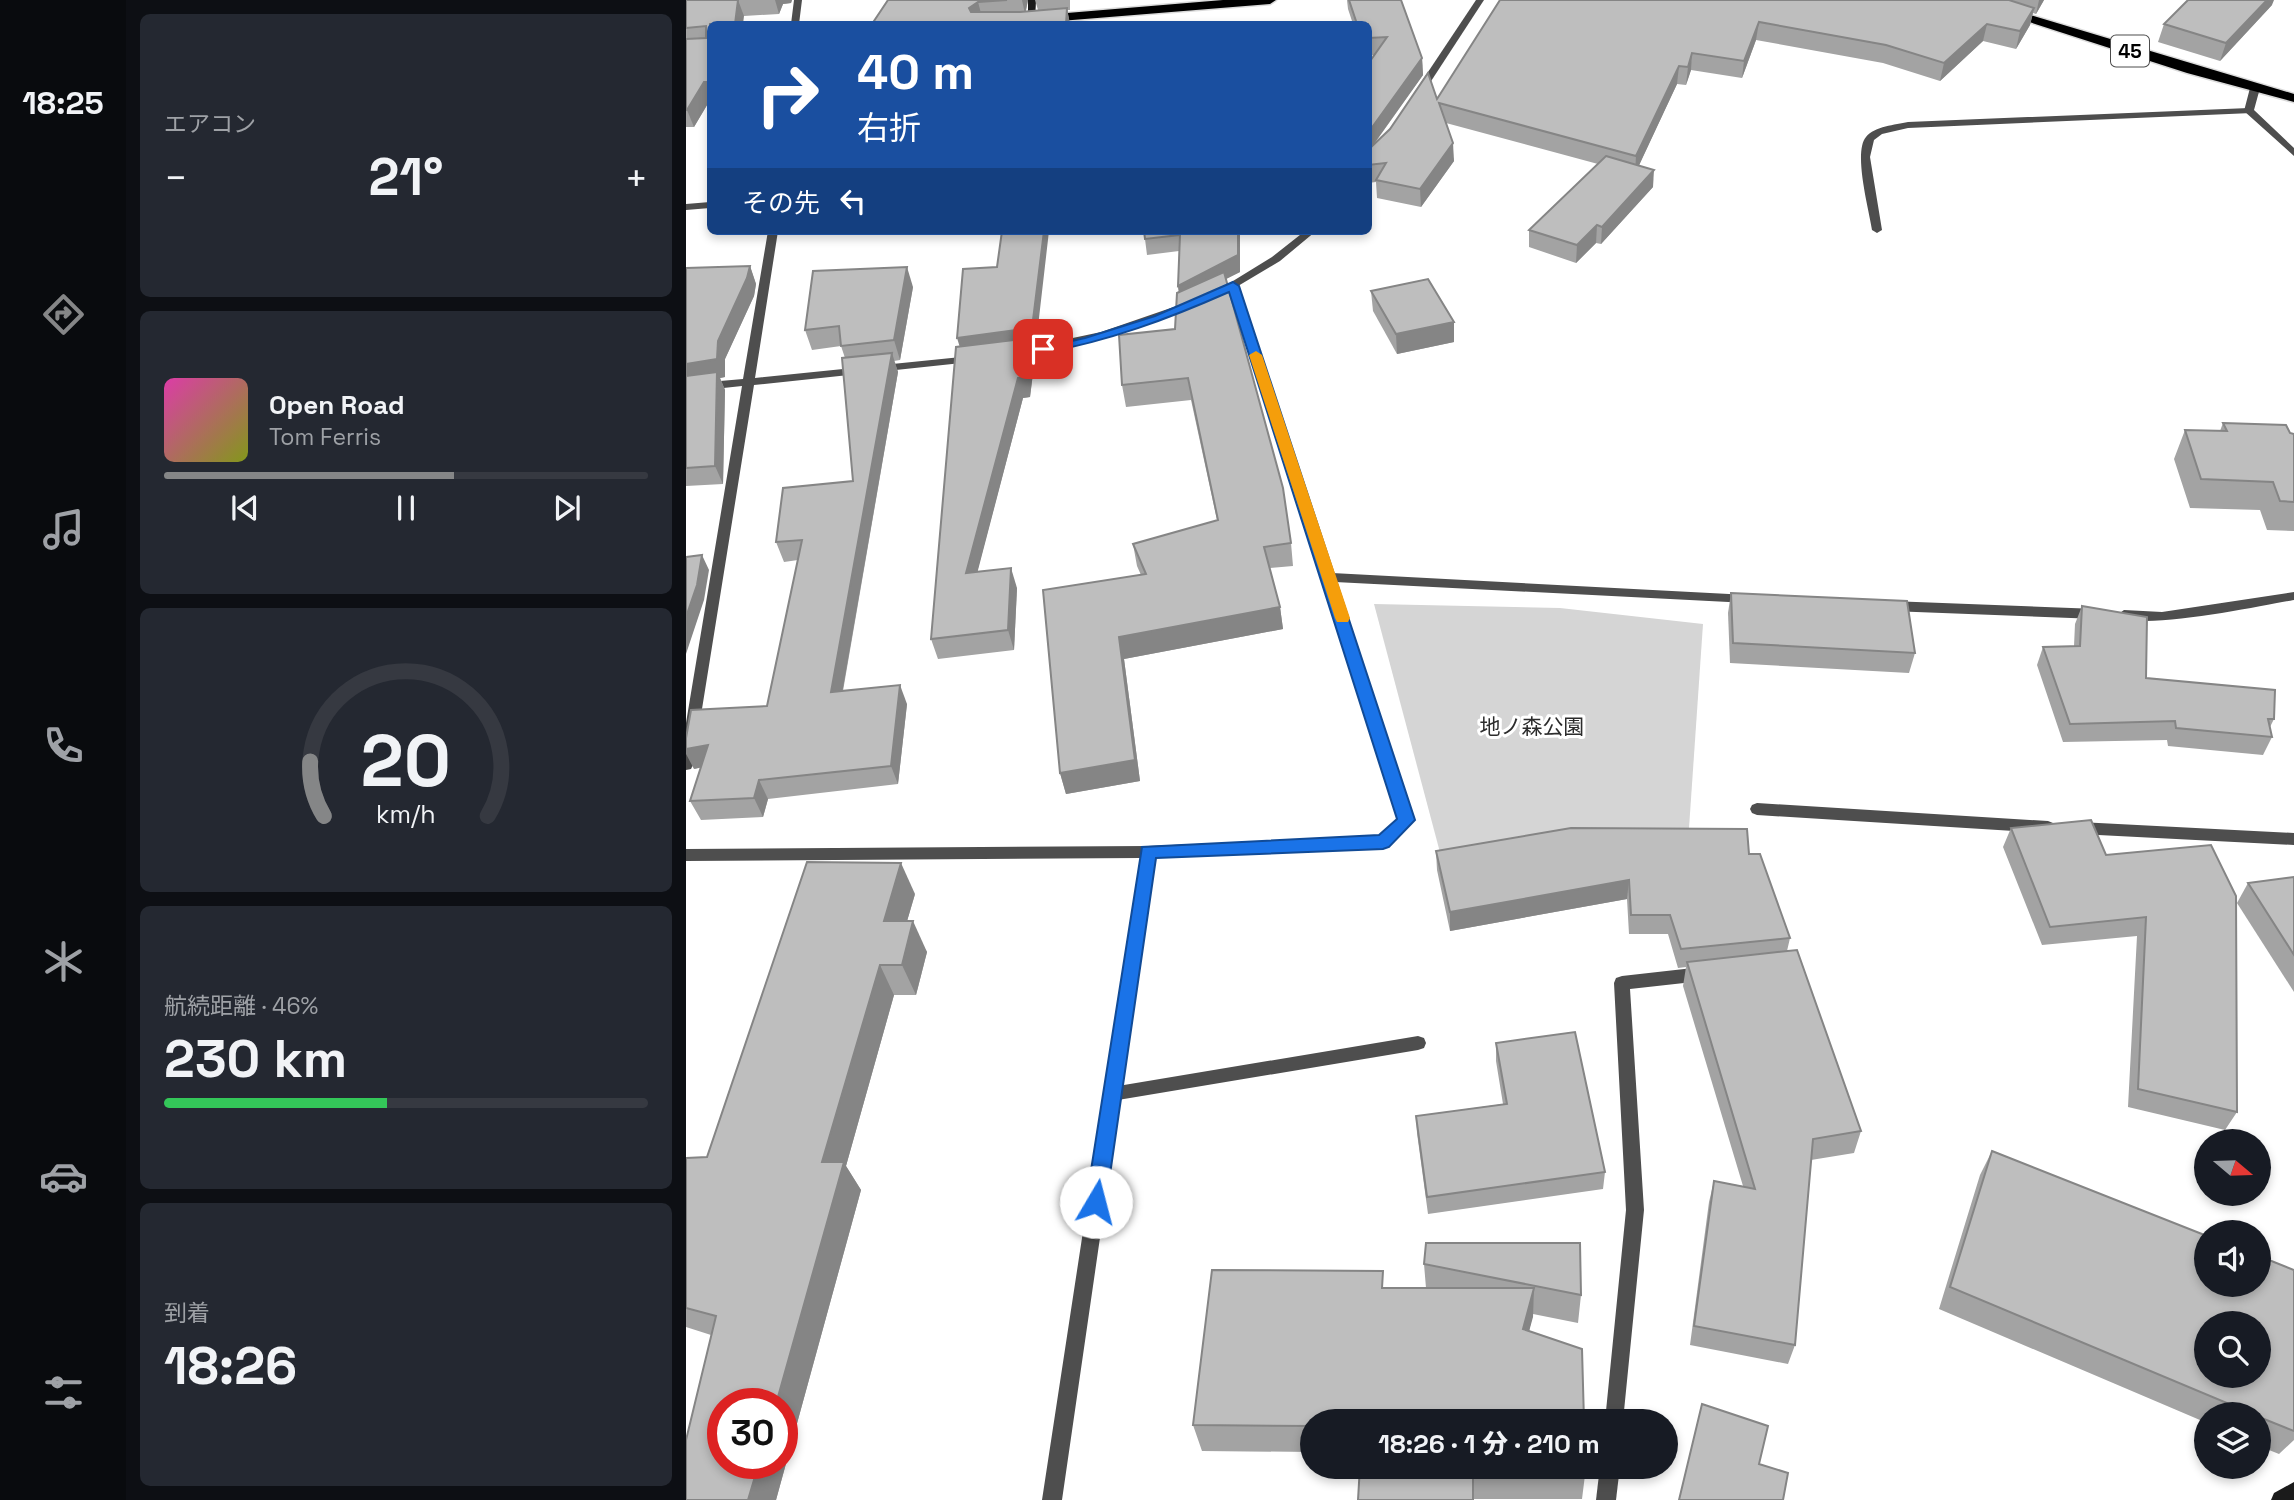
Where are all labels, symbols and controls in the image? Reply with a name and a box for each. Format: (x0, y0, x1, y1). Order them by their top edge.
road number: 45 (2111, 36, 2149, 66)
text: 40 m (857, 41, 974, 103)
icon: right (742, 49, 833, 140)
text: 18:25 (22, 83, 104, 123)
text: 右折 (857, 108, 921, 148)
text: エアコン (164, 109, 256, 139)
text: 21° (369, 144, 443, 210)
text: − (164, 154, 188, 202)
text: + (624, 154, 648, 202)
icon: left (834, 182, 872, 220)
text: その先 (742, 186, 820, 220)
icon: directions (39, 290, 88, 339)
pin (1013, 319, 1073, 379)
icon: arrive (1024, 330, 1062, 368)
text: Open Road (269, 388, 405, 422)
text: Tom Ferris (269, 422, 381, 452)
icon: previous (226, 489, 264, 527)
icon: pause (387, 489, 425, 527)
icon: next (548, 489, 586, 527)
icon: music (39, 505, 88, 554)
park label: 地ノ森公園 (1480, 713, 1585, 740)
text: 20 (361, 714, 451, 807)
icon: phone (39, 721, 88, 770)
text: km/h (376, 798, 436, 830)
icon: climate (39, 937, 88, 986)
text: 航続距離 · 46% (164, 991, 318, 1021)
text: 230 km (164, 1026, 347, 1092)
north arrow (2194, 1129, 2272, 1206)
map controls (2194, 1129, 2271, 1479)
icon: car (39, 1152, 88, 1201)
position arrow (1059, 1165, 1133, 1239)
button: sound (2194, 1220, 2271, 1297)
text: 到着 (164, 1298, 210, 1328)
button: search (2194, 1311, 2271, 1388)
text: 18:26 (164, 1333, 297, 1399)
icon: filters (39, 1368, 88, 1417)
speed limit sign: 30 (707, 1388, 798, 1479)
button: layers (2194, 1402, 2271, 1479)
text: 18:26 · 1 分 · 210 m (1378, 1427, 1600, 1461)

